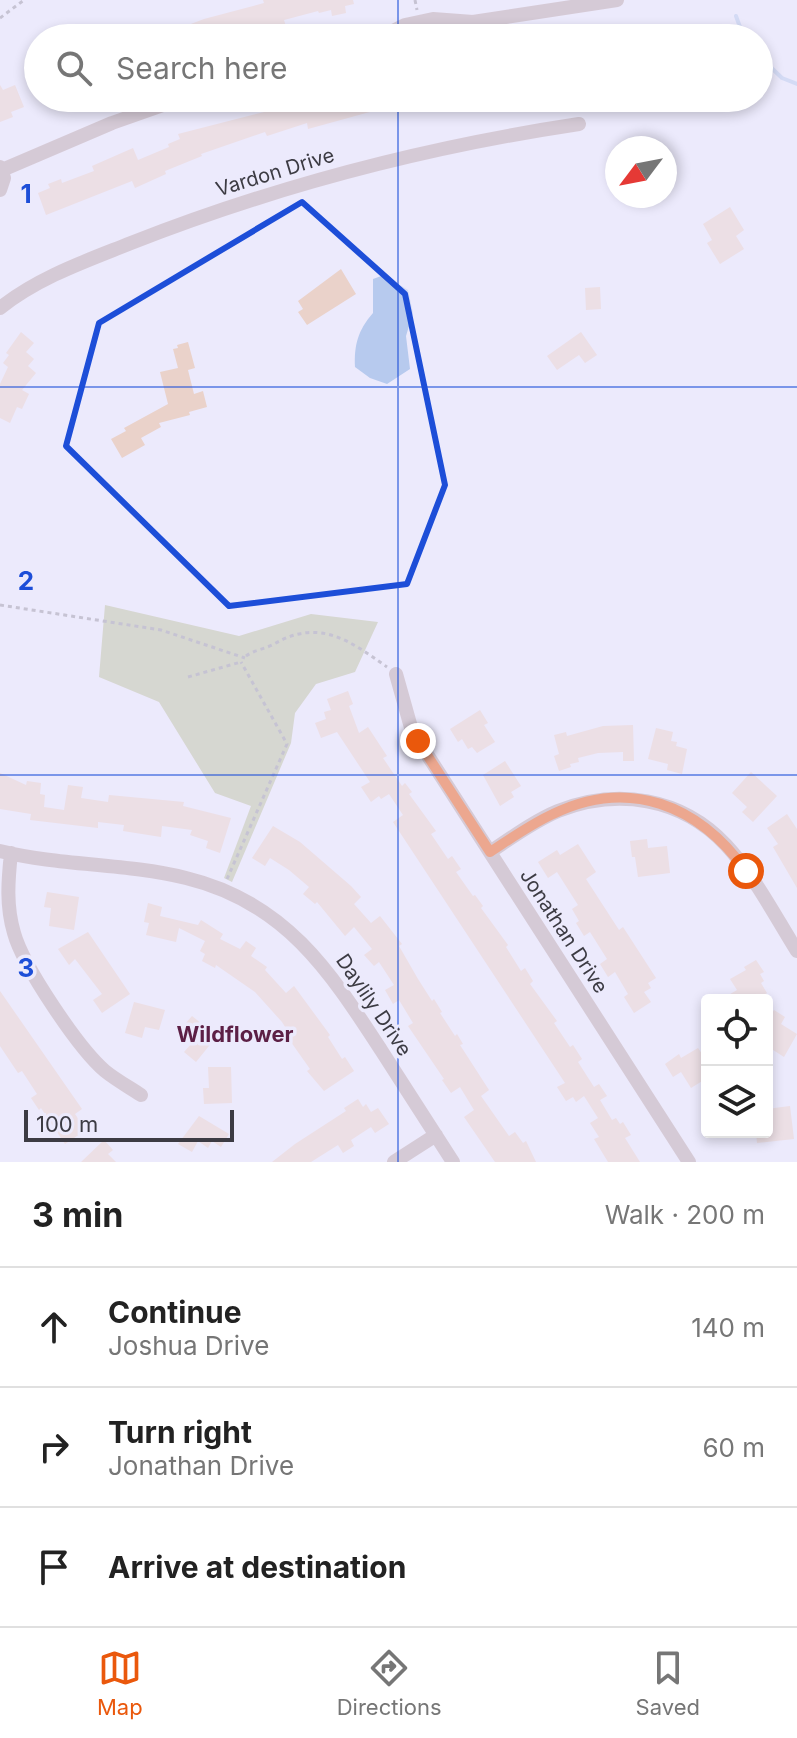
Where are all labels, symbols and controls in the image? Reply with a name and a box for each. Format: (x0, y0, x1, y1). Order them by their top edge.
search box (24, 24, 773, 112)
icon: search (52, 46, 96, 90)
text: Search here (116, 50, 288, 86)
north arrow (605, 136, 677, 208)
street label: Vardon Drive (213, 143, 337, 201)
text: 1 (20, 178, 32, 209)
text: 2 (18, 565, 34, 596)
route end (400, 723, 436, 759)
route start (728, 853, 764, 889)
street label: Jonathan Drive (515, 864, 613, 998)
street label: Daylily Drive (331, 949, 417, 1061)
text: 3 (18, 952, 34, 983)
map controls (701, 994, 773, 1138)
button: locate (701, 994, 773, 1066)
district label: Wildflower (177, 1021, 294, 1047)
button: layers (701, 1066, 773, 1138)
scale bar (24, 1106, 234, 1142)
text: 100 m (36, 1111, 98, 1137)
text: 3 min (32, 1194, 123, 1235)
text: Walk · 200 m (605, 1199, 765, 1230)
text: Continue (108, 1294, 242, 1330)
icon: ahead (32, 1305, 76, 1349)
text: 140 m (691, 1312, 765, 1343)
text: Joshua Drive (108, 1330, 269, 1361)
text: Turn right (108, 1414, 252, 1450)
icon: right (32, 1425, 76, 1469)
text: 60 m (702, 1432, 765, 1463)
text: Jonathan Drive (108, 1450, 294, 1481)
icon: arrive (32, 1545, 76, 1589)
text: Arrive at destination (108, 1549, 406, 1585)
tab: Map (97, 1646, 143, 1720)
tab: Directions (337, 1646, 442, 1720)
tab: Saved (636, 1646, 700, 1720)

